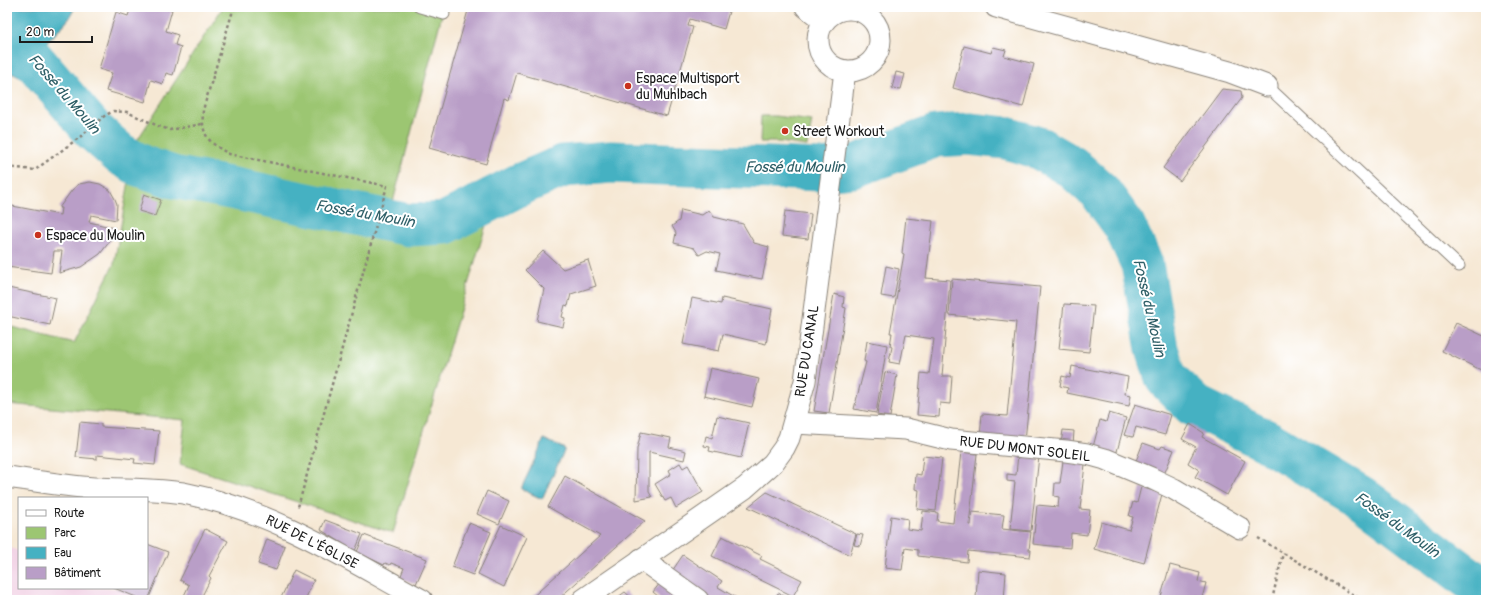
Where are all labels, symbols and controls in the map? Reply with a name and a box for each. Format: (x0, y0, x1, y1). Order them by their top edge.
scale bar (20, 18, 92, 44)
text: 20 m (26, 25, 55, 40)
water label: Fossé du Moulin (24, 50, 105, 139)
place label: Espace Multisport du Muhlbach (636, 70, 740, 103)
marker: Espace Multisport du Muhlbach (623, 81, 633, 91)
place label: Street Workout (793, 123, 885, 140)
marker: Street Workout (780, 126, 790, 136)
water label: Fossé du Moulin (745, 158, 847, 177)
water label: Fossé du Moulin (314, 196, 417, 232)
place label: Espace du Moulin (46, 227, 145, 244)
marker: Espace du Moulin (33, 230, 43, 240)
water label: Fossé du Moulin (1128, 257, 1170, 360)
street label: RUE DU CANAL (791, 304, 823, 398)
street label: RUE DU MONT SOLEIL (958, 433, 1092, 465)
water label: Fossé du Moulin (1351, 488, 1444, 563)
legend (18, 497, 148, 589)
text: Route (54, 506, 84, 521)
street label: RUE DE L'ÉGLISE (263, 510, 362, 573)
text: Parc (54, 526, 76, 541)
text: Eau (54, 546, 72, 561)
text: Bâtiment (54, 566, 101, 581)

